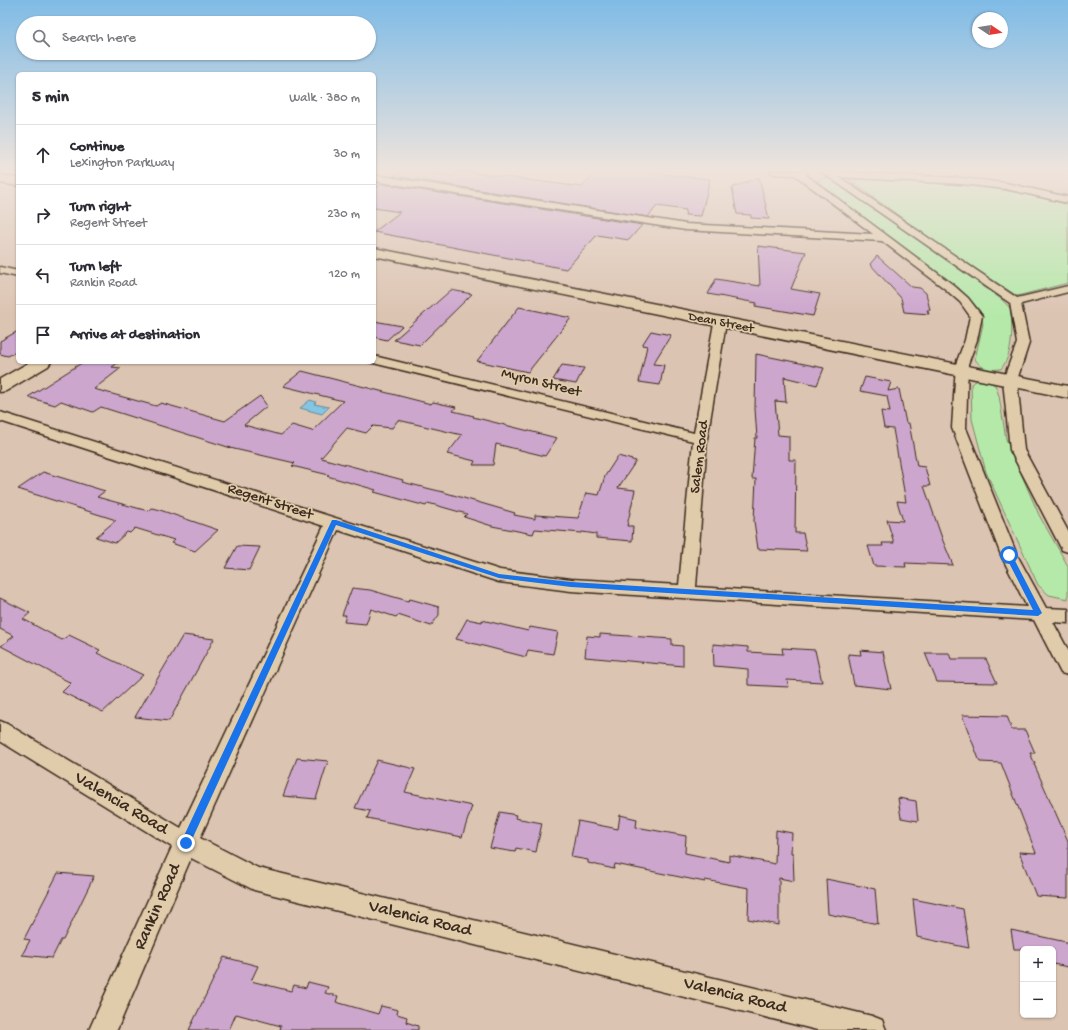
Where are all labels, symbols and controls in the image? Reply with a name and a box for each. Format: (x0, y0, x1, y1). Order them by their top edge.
north arrow (972, 12, 1008, 48)
search box (16, 16, 376, 60)
icon: search (30, 27, 52, 49)
text: Search here (62, 29, 136, 47)
text: 5 min (32, 88, 69, 108)
text: Walk · 380 m (289, 91, 360, 106)
text: Continue (70, 138, 124, 156)
icon: ahead (32, 144, 54, 166)
text: 30 m (334, 147, 360, 162)
text: Lexington Parkway (70, 156, 174, 171)
text: Turn right (70, 198, 130, 216)
icon: right (32, 204, 54, 226)
text: 230 m (327, 207, 360, 222)
text: Regent Street (70, 216, 147, 231)
text: Turn left (70, 258, 121, 276)
icon: left (32, 264, 54, 286)
text: 120 m (329, 267, 360, 282)
text: Rankin Road (70, 276, 136, 291)
street label: Dean Street (686, 309, 757, 337)
icon: arrive (32, 324, 54, 346)
text: Arrive at destination (70, 326, 200, 344)
street label: Myron Street (499, 364, 585, 402)
street label: Salem Road (687, 418, 714, 494)
street label: Regent Street (225, 480, 317, 525)
route start (1000, 546, 1018, 564)
street label: Valencia Road (70, 767, 173, 841)
route end (177, 834, 195, 852)
street label: Rankin Road (130, 859, 187, 953)
street label: Valencia Road (365, 896, 475, 942)
map controls (1020, 946, 1056, 1018)
button: + (1020, 946, 1056, 982)
street label: Valencia Road (680, 973, 790, 1019)
button: − (1020, 982, 1056, 1018)

